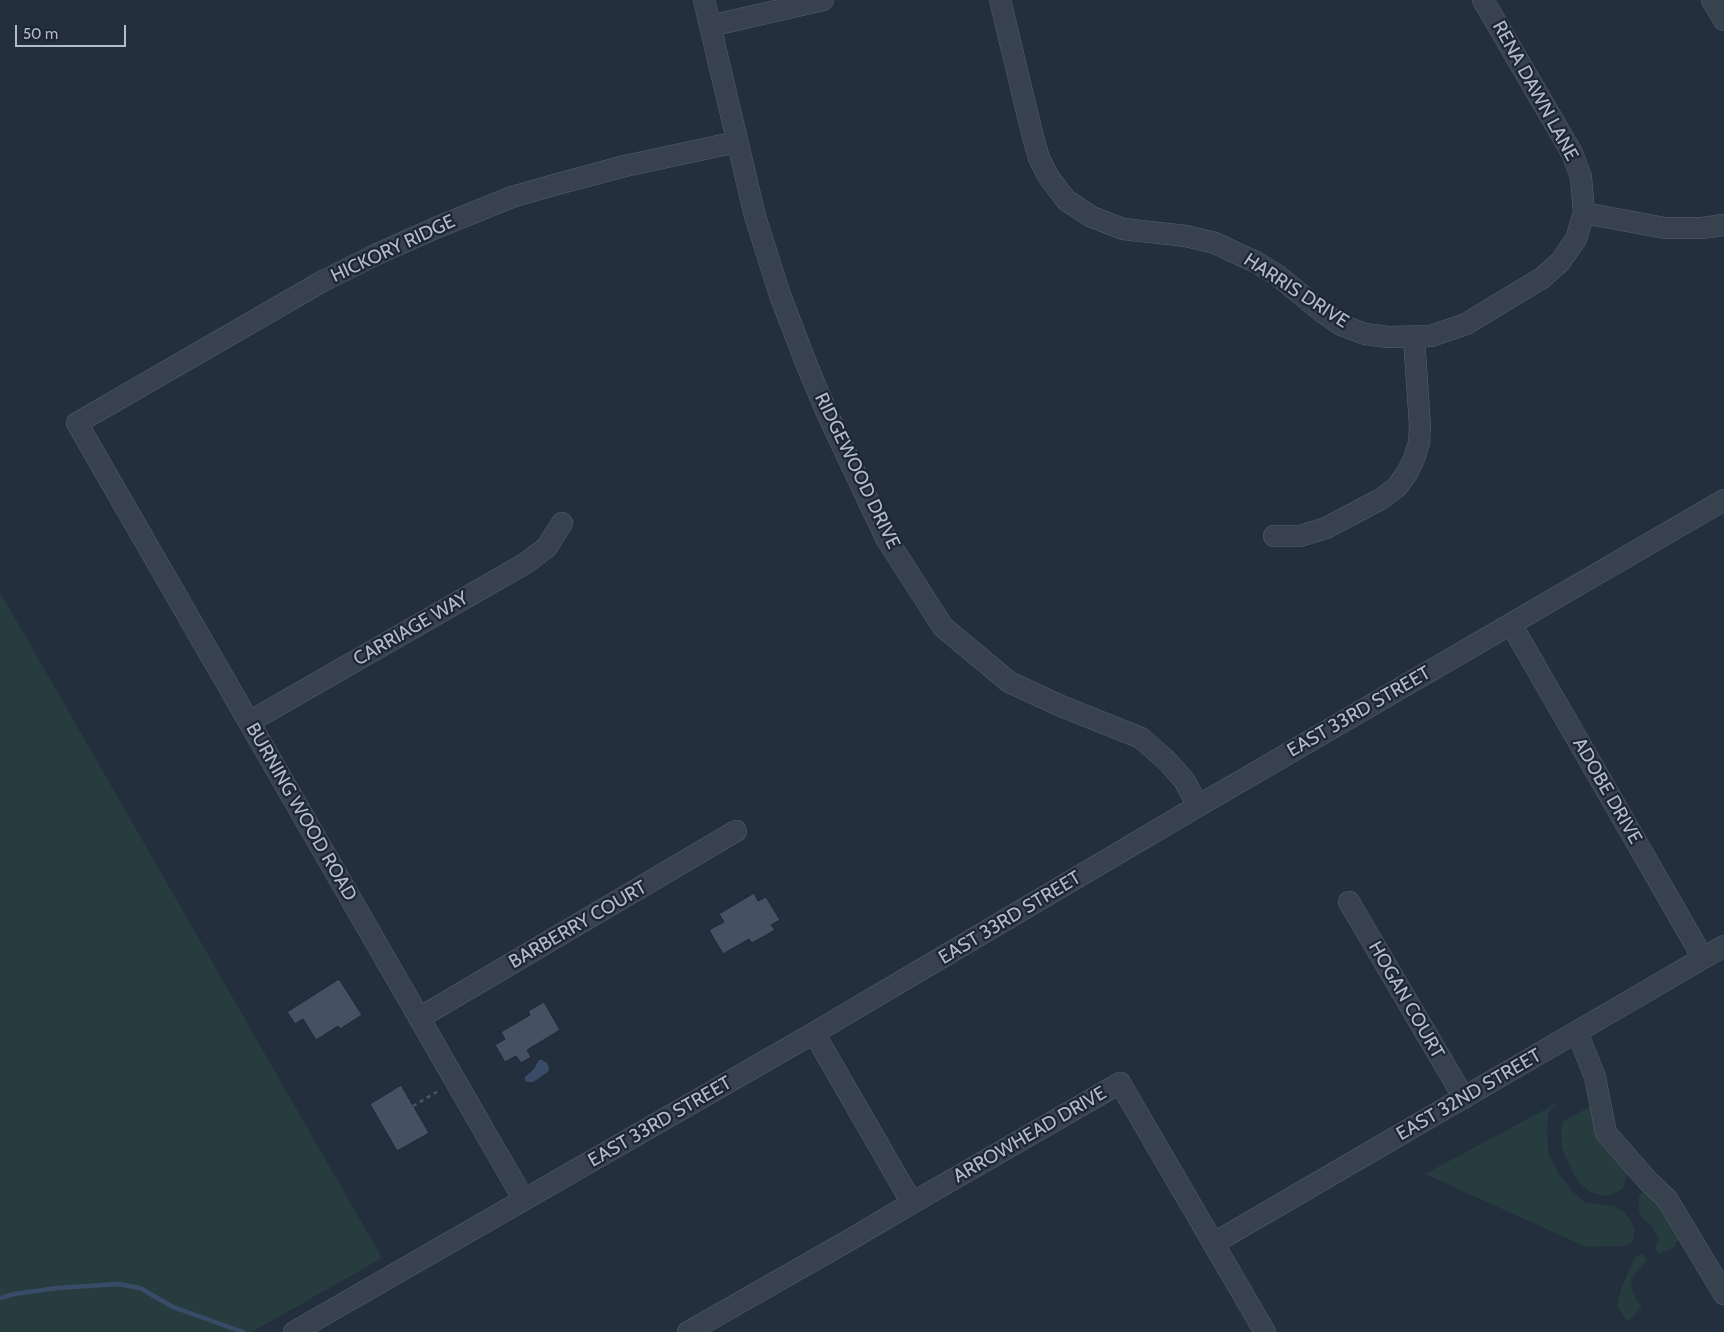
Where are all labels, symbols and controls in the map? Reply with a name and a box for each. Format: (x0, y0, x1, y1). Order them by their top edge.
scale bar (18, 15, 129, 47)
street label: RENA DAWN LANE (1487, 17, 1583, 165)
text: 50 m (23, 25, 58, 43)
street label: HICKORY RIDGE (327, 210, 459, 288)
street label: HARRIS DRIVE (1239, 249, 1353, 333)
street label: RIDGEWOOD DRIVE (809, 389, 905, 553)
street label: CARRIAGE WAY (350, 587, 472, 671)
street label: EAST 33RD STREET (1283, 662, 1435, 762)
street label: BURNING WOOD ROAD (241, 719, 361, 905)
street label: ADOBE DRIVE (1567, 734, 1647, 848)
street label: EAST 33RD STREET (935, 867, 1085, 969)
street label: BARBERRY COURT (505, 876, 651, 974)
street label: HOGAN COURT (1363, 937, 1449, 1063)
street label: EAST 32ND STREET (1393, 1044, 1545, 1146)
street label: EAST 33RD STREET (584, 1072, 736, 1172)
street label: ARROWHEAD DRIVE (949, 1082, 1111, 1188)

